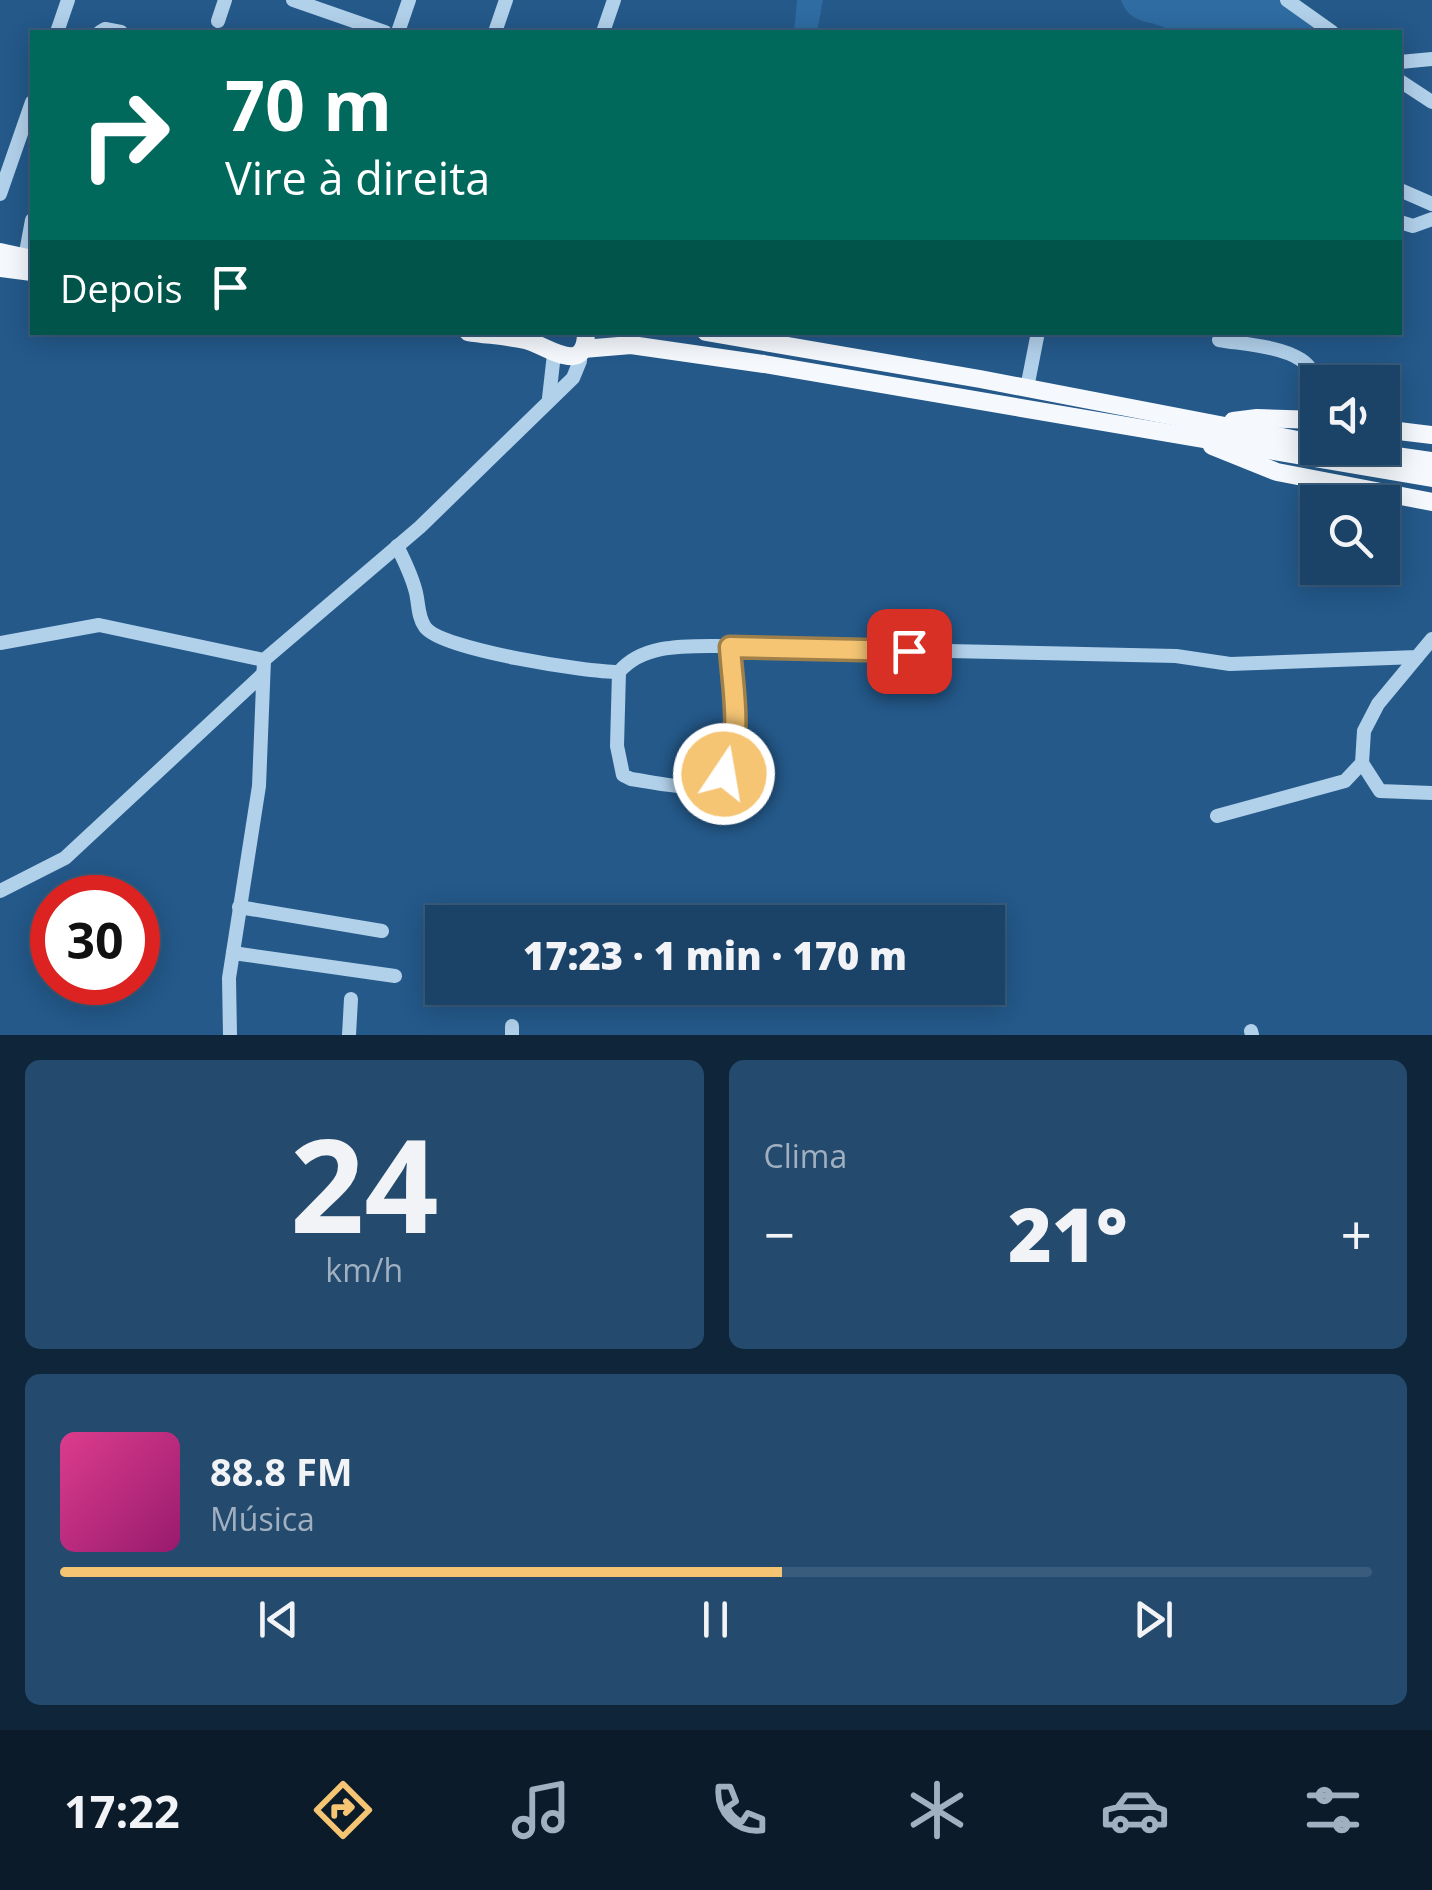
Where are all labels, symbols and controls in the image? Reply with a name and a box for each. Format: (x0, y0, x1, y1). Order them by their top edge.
text: 70 m (225, 56, 392, 152)
icon: right (60, 70, 190, 200)
text: Vire à direita (225, 147, 490, 208)
icon: arrive (203, 260, 258, 315)
text: Depois (60, 262, 183, 314)
map controls (1300, 365, 1400, 585)
button: sound (1300, 365, 1400, 465)
button: search (1300, 485, 1400, 585)
pin (867, 609, 952, 694)
icon: arrive (882, 624, 937, 679)
position arrow (672, 722, 776, 826)
speed limit sign: 30 (30, 875, 160, 1005)
text: 17:23 · 1 min · 170 m (523, 929, 907, 981)
text: 24 (290, 1094, 439, 1271)
text: Clima (764, 1134, 847, 1177)
text: 21° (1008, 1182, 1128, 1284)
text: − (764, 1196, 795, 1271)
text: + (1341, 1196, 1372, 1271)
text: km/h (325, 1248, 403, 1291)
text: 88.8 FM (210, 1445, 353, 1497)
text: Música (210, 1497, 315, 1540)
icon: previous (251, 1592, 306, 1647)
icon: pause (688, 1592, 743, 1647)
icon: next (1126, 1592, 1181, 1647)
icon: directions (308, 1775, 378, 1845)
icon: music (506, 1775, 576, 1845)
icon: phone (704, 1775, 774, 1845)
icon: climate (902, 1775, 972, 1845)
icon: car (1100, 1775, 1170, 1845)
icon: filters (1298, 1775, 1368, 1845)
text: 17:22 (64, 1780, 180, 1841)

